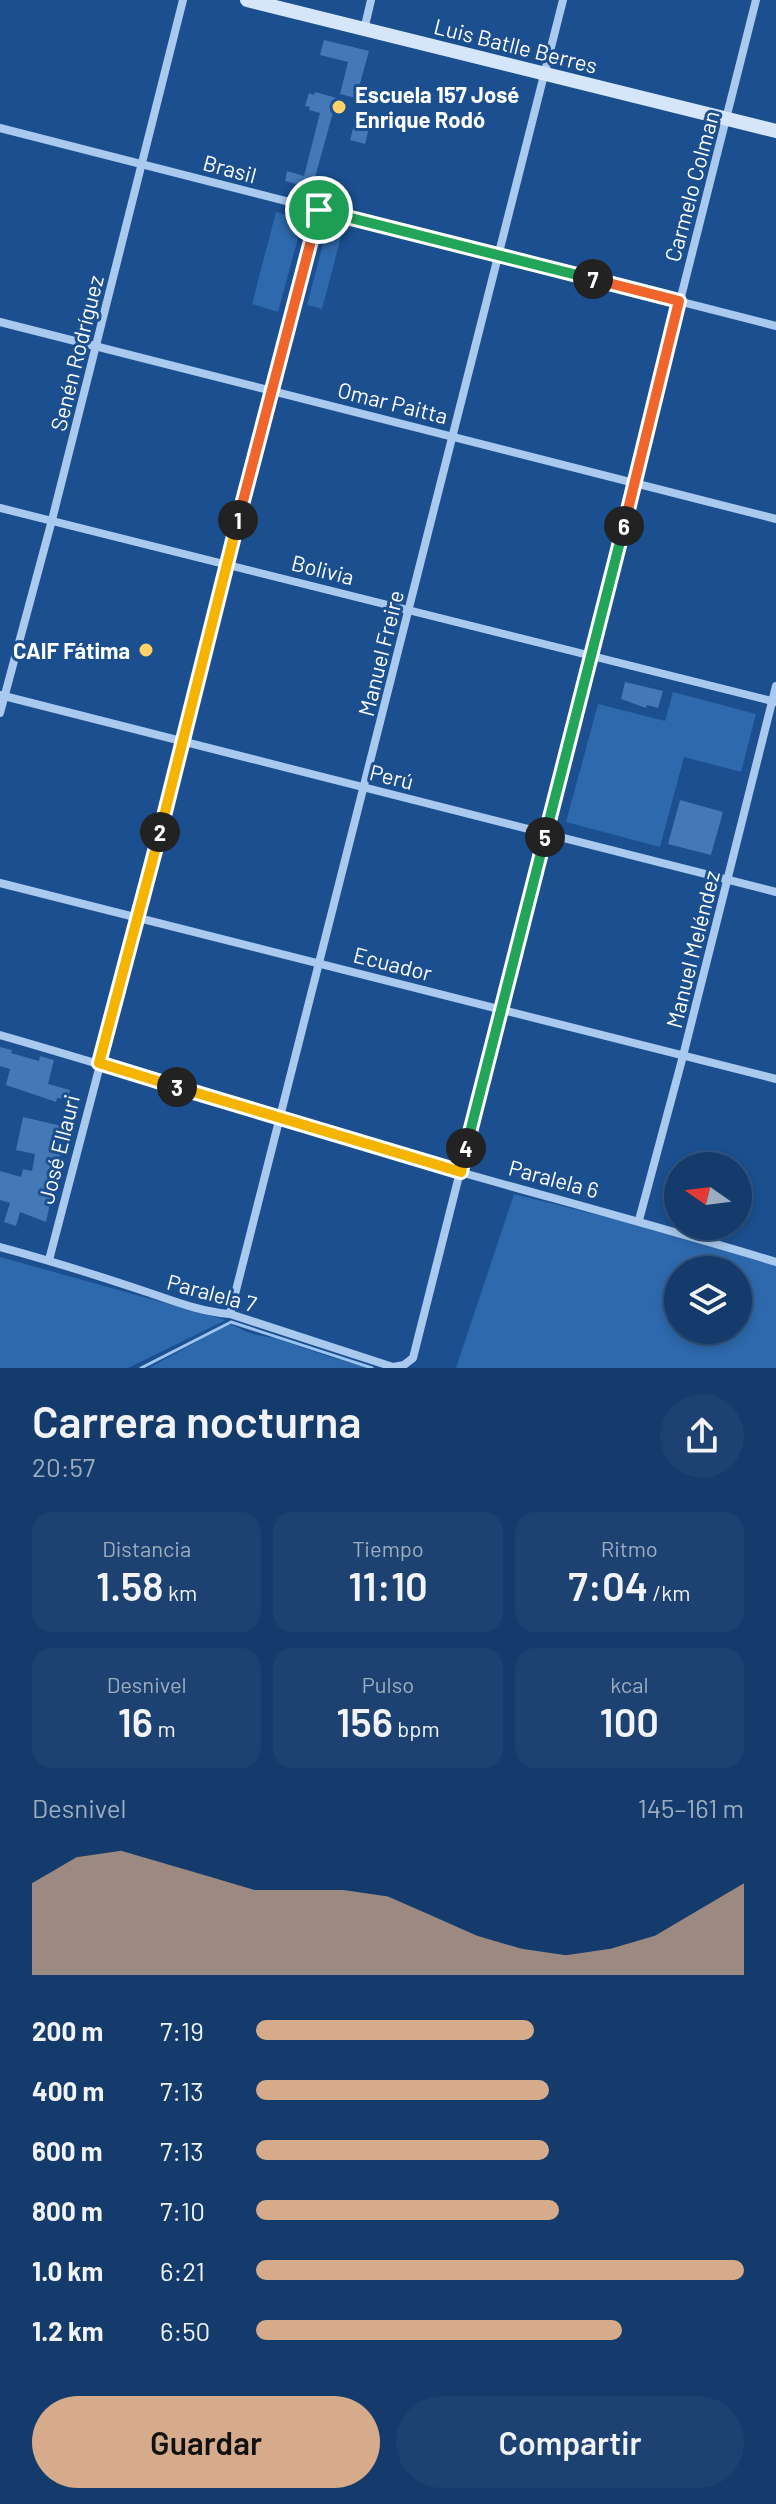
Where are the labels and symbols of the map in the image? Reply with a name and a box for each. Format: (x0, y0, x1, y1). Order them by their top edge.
street label: Luis Batlle Berres (432, 12, 600, 78)
place label: Escuela 157 José Enrique Rodó (355, 81, 519, 132)
marker: Escuela 157 José Enrique Rodó (330, 98, 348, 116)
street label: Carmelo Colman (658, 108, 724, 264)
street label: Brasil (200, 148, 260, 188)
pin (285, 176, 353, 244)
pin: 7 (573, 259, 613, 299)
street label: Senén Rodríguez (44, 273, 108, 433)
street label: Omar Paitta (335, 376, 451, 428)
pin: 1 (218, 500, 258, 540)
pin: 6 (604, 506, 644, 546)
street label: Bolivia (289, 549, 357, 589)
street label: Manuel Freire (352, 587, 408, 719)
place label: CAIF Fátima (13, 637, 130, 663)
marker: CAIF Fátima (137, 641, 155, 659)
street label: Perú (367, 758, 417, 794)
pin: 2 (140, 812, 180, 852)
pin: 5 (525, 817, 565, 857)
street label: Manuel Meléndez (660, 868, 724, 1030)
street label: Ecuador (351, 941, 435, 985)
pin: 3 (157, 1067, 197, 1107)
street label: José Ellauri (32, 1092, 84, 1206)
pin: 4 (446, 1128, 486, 1168)
north arrow (664, 1152, 752, 1240)
street label: Paralela 6 (506, 1154, 602, 1202)
street label: Paralela 7 (165, 1268, 259, 1316)

